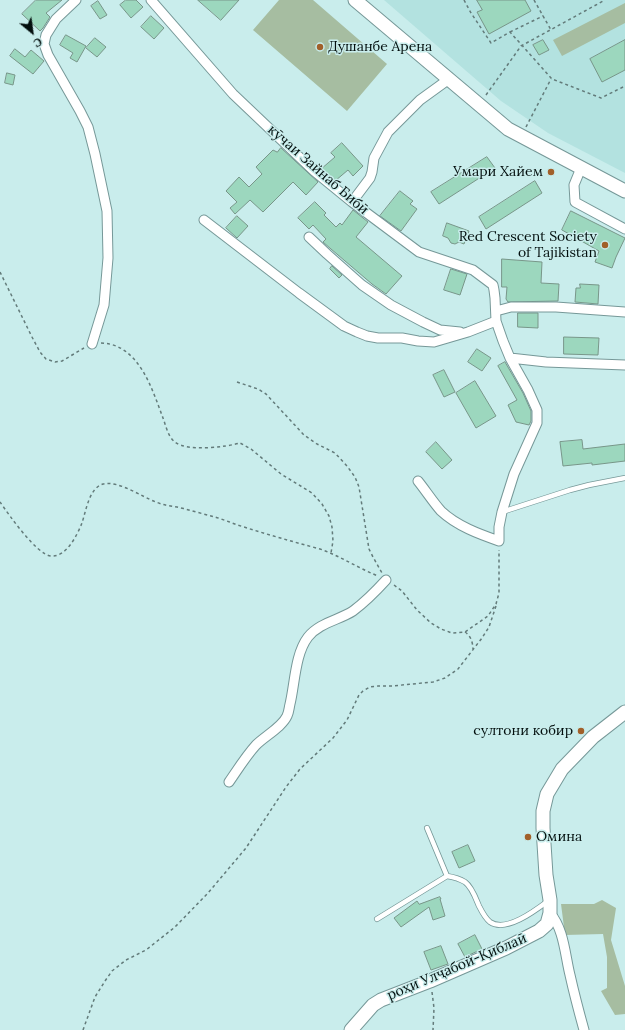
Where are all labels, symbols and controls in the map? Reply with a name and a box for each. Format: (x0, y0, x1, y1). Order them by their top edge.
north arrow (12, 12, 52, 52)
text: С (31, 35, 45, 50)
place label: Душанбе Арена (328, 39, 432, 55)
marker: Душанбе Арена (315, 42, 325, 52)
street label: кӯчаи Зайнаб Бибӣ (264, 122, 372, 218)
place label: Умари Хайем (453, 164, 543, 180)
marker: Умари Хайем (546, 167, 556, 177)
place label: Red Crescent Society of Tajikistan (459, 229, 597, 262)
marker: Red Crescent Society of Tajikistan (600, 240, 610, 250)
place label: султони кобир (473, 723, 573, 739)
marker: султони кобир (576, 726, 586, 736)
place label: Омина (536, 829, 582, 845)
marker: Омина (523, 832, 533, 842)
street label: роҳи Улҷабой-Қиблаӣ (385, 930, 529, 1004)

